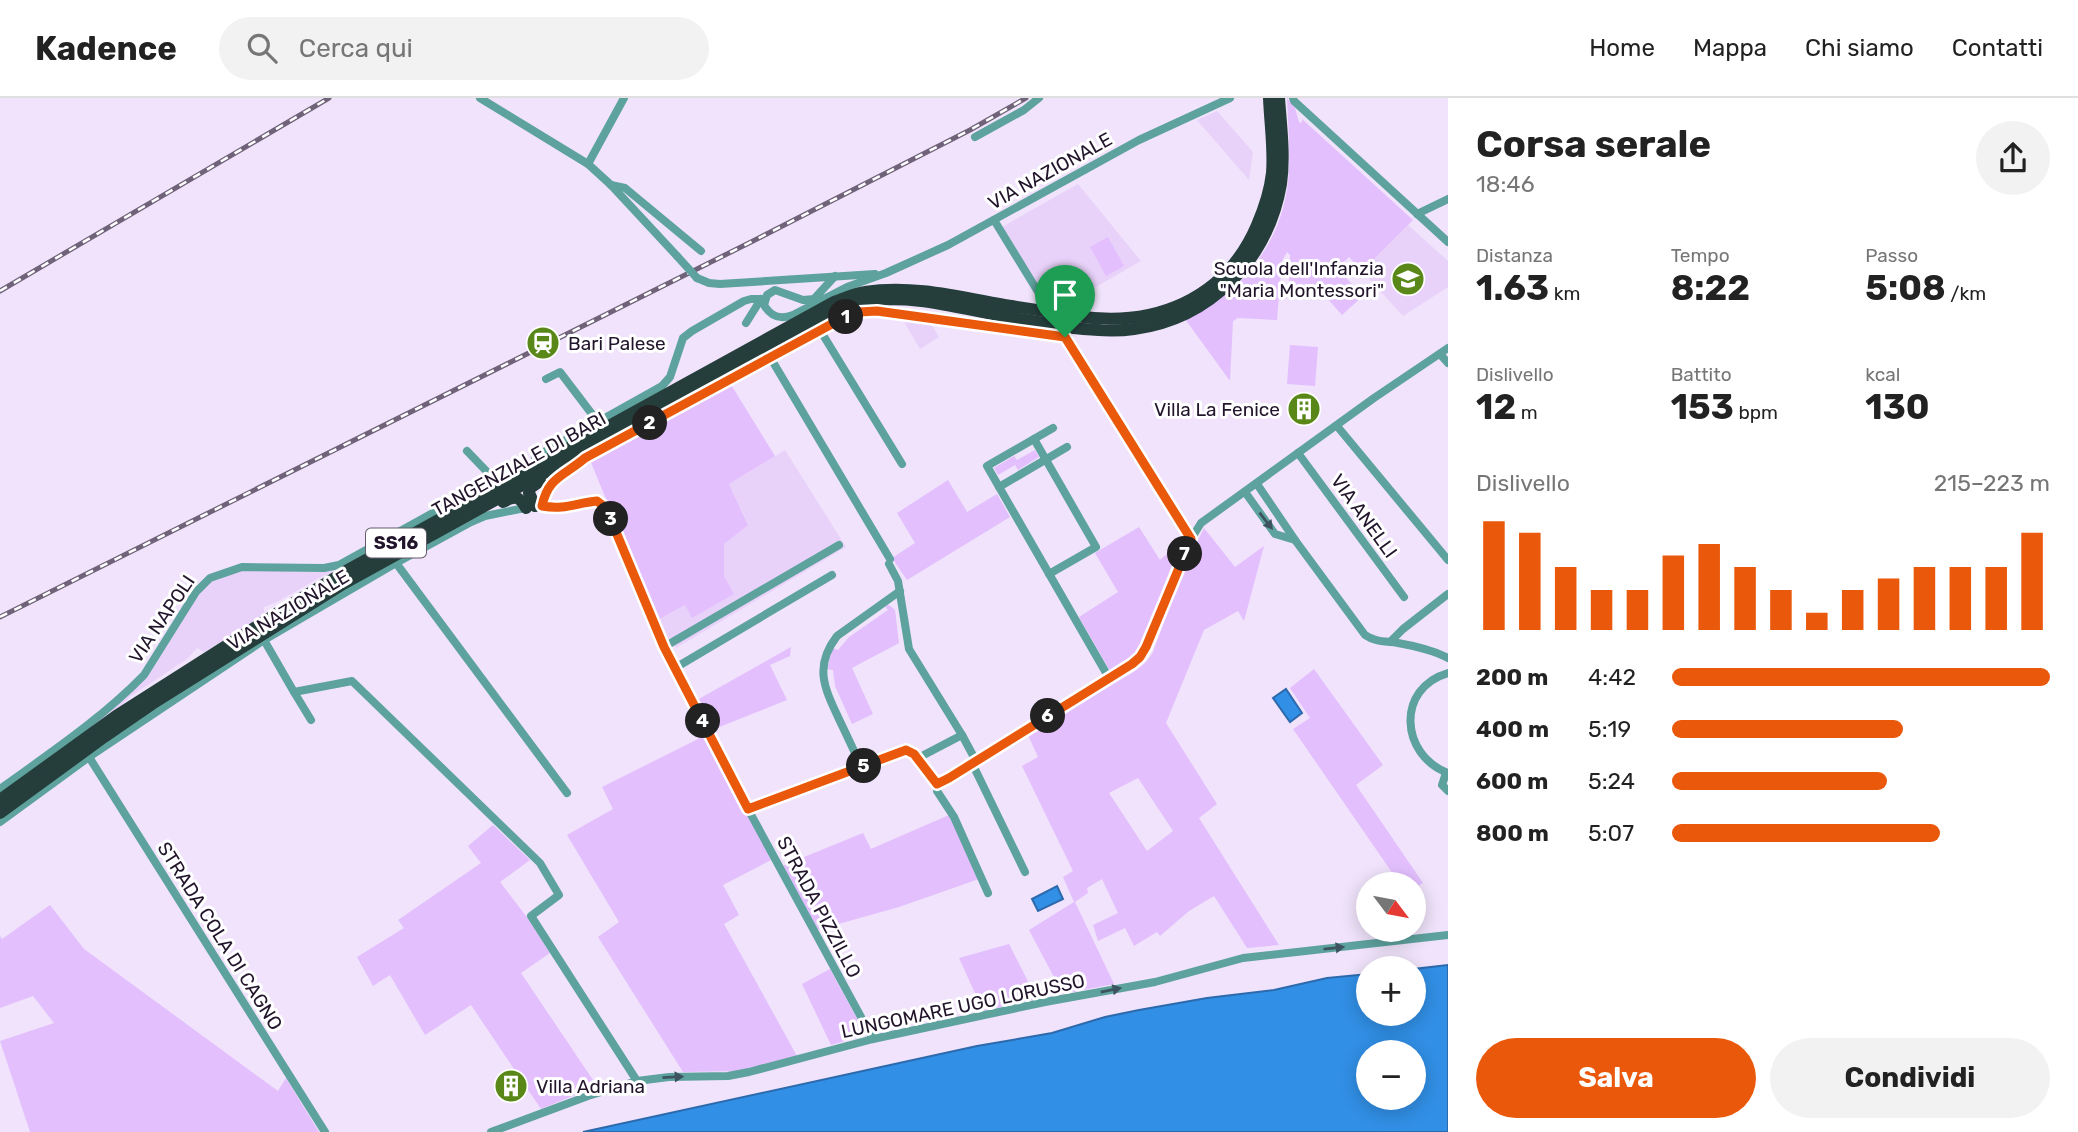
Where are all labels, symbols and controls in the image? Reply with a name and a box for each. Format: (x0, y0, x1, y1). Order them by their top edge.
search box (219, 17, 709, 80)
text: Kadence (35, 29, 177, 68)
icon: search (243, 29, 281, 67)
text: Cerca qui (299, 33, 413, 64)
text: Home (1589, 34, 1655, 62)
text: Mappa (1693, 34, 1767, 62)
text: Chi siamo (1805, 34, 1914, 62)
text: Contatti (1952, 34, 2043, 62)
text: Corsa serale (1476, 121, 1711, 167)
button: share (1976, 121, 2050, 195)
street label: VIA NAZIONALE (984, 127, 1116, 215)
text: 18:46 (1476, 170, 1535, 198)
text: Distanza (1476, 244, 1553, 267)
text: Tempo (1671, 244, 1730, 267)
text: Passo (1865, 244, 1918, 267)
place label: Scuola dell'Infanzia "Maria Montessori" (1214, 257, 1384, 302)
school or university icon: Scuola dell'Infanzia "Maria Montessori" (1389, 260, 1427, 298)
pin (1035, 265, 1095, 337)
text: 1.63 (1476, 267, 1549, 309)
text: 8:22 (1671, 267, 1750, 309)
text: 5:08 (1865, 267, 1946, 309)
icon: arrive (1046, 276, 1084, 314)
text: km (1549, 282, 1580, 305)
text: /km (1946, 282, 1986, 305)
pin: 1 (828, 300, 864, 334)
text: 1 (841, 305, 850, 328)
station icon: Bari Palese (524, 324, 562, 362)
place label: Bari Palese (568, 332, 666, 355)
text: Dislivello (1476, 363, 1554, 386)
text: Battito (1671, 363, 1732, 386)
text: kcal (1865, 363, 1900, 386)
text: 12 (1476, 386, 1516, 428)
text: 153 (1671, 386, 1734, 428)
text: 130 (1865, 386, 1930, 428)
building icon: Villa La Fenice (1285, 390, 1323, 428)
place label: Villa La Fenice (1154, 398, 1280, 421)
text: m (1516, 401, 1538, 424)
text: bpm (1734, 401, 1778, 424)
pin: 2 (632, 406, 668, 440)
street label: TANGENZIALE DI BARI (428, 407, 610, 521)
text: 2 (643, 411, 656, 434)
text: Dislivello (1476, 469, 1570, 497)
text: 215–223 m (1934, 469, 2050, 497)
street label: VIA ANELLI (1326, 470, 1402, 562)
pin: 3 (594, 502, 628, 536)
text: 3 (604, 507, 617, 530)
one-way arrow (1258, 512, 1273, 530)
road number: SS16 (366, 528, 426, 558)
pin: 7 (1168, 536, 1202, 572)
text: 7 (1179, 542, 1190, 565)
street label: VIA NAZIONALE (223, 565, 353, 655)
street label: VIA NAPOLI (124, 571, 200, 667)
text: 200 m (1476, 663, 1548, 691)
text: 4:42 (1588, 663, 1636, 691)
pin: 6 (1030, 698, 1066, 734)
pin: 4 (686, 704, 720, 738)
text: 6 (1041, 704, 1054, 727)
text: 4 (696, 709, 709, 732)
text: 400 m (1476, 715, 1549, 743)
text: 5:19 (1588, 715, 1631, 743)
pin: 5 (846, 748, 882, 784)
text: 5 (857, 754, 870, 777)
text: 600 m (1476, 767, 1548, 795)
text: 5:24 (1588, 767, 1635, 795)
text: 800 m (1476, 819, 1549, 847)
text: 5:07 (1588, 819, 1634, 847)
street label: STRADA PIZZILLO (772, 832, 866, 982)
street label: STRADA COLA DI CAGNO (153, 838, 287, 1034)
north arrow (1356, 872, 1426, 942)
map controls (1356, 872, 1426, 1110)
one-way arrow (1324, 943, 1346, 954)
button: + (1356, 956, 1426, 1026)
street label: LUNGOMARE UGO LORUSSO (839, 969, 1087, 1043)
one-way arrow (1100, 984, 1122, 995)
button: Salva (1476, 1038, 1756, 1118)
button: Condividi (1770, 1038, 2050, 1118)
button: − (1356, 1040, 1426, 1110)
building icon: Villa Adriana (492, 1067, 530, 1105)
one-way arrow (662, 1071, 684, 1082)
place label: Villa Adriana (536, 1075, 645, 1098)

